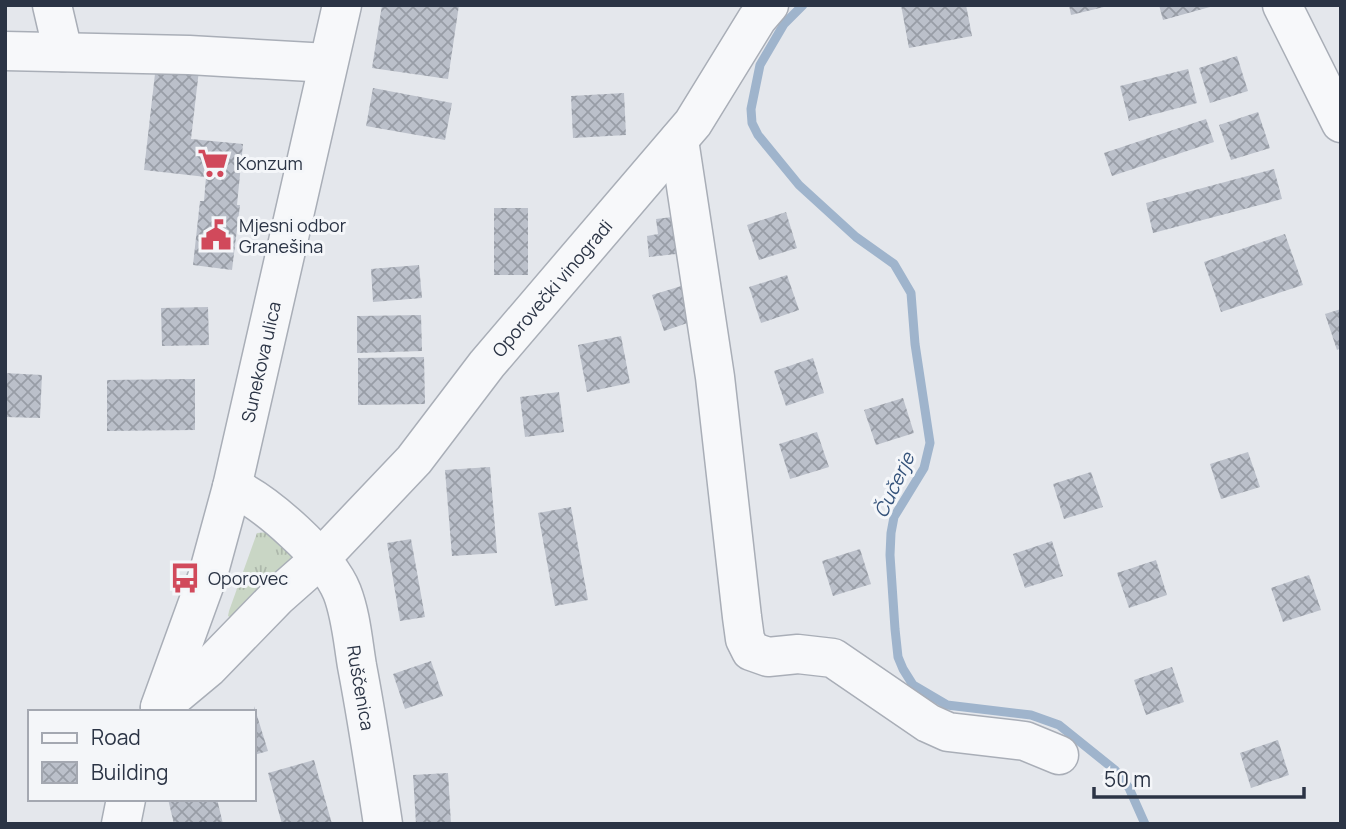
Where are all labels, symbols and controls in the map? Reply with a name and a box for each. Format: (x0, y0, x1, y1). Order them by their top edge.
supermarket icon: Konzum (196, 146, 230, 180)
place label: Konzum (236, 151, 303, 175)
place label: Mjesni odbor Granešina (239, 213, 347, 258)
street label: Oporovečki vinogradi (487, 214, 617, 362)
public building icon: Mjesni odbor Granešina (199, 218, 233, 252)
street label: Sunekova ulica (235, 299, 286, 425)
water label: Čučerje (868, 447, 921, 522)
bus stop icon: Oporovec (168, 561, 202, 595)
place label: Oporovec (208, 566, 288, 590)
street label: Ruščenica (342, 644, 380, 732)
legend (28, 710, 256, 801)
text: Road (91, 723, 141, 751)
scale bar (1094, 756, 1304, 800)
text: Building (91, 758, 168, 786)
text: 50 m (1104, 765, 1151, 793)

